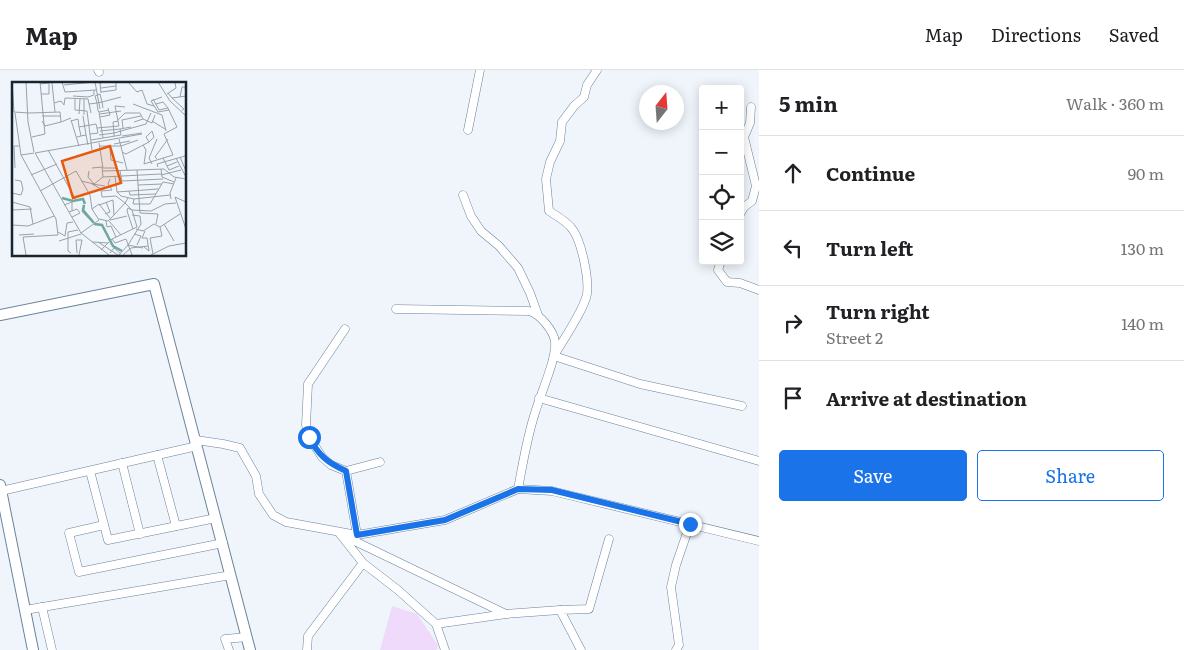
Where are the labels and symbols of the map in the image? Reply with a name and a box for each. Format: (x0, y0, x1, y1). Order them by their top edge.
inset map (12, 82, 186, 256)
north arrow (639, 85, 684, 130)
route start (298, 426, 321, 449)
route end (679, 513, 702, 536)

